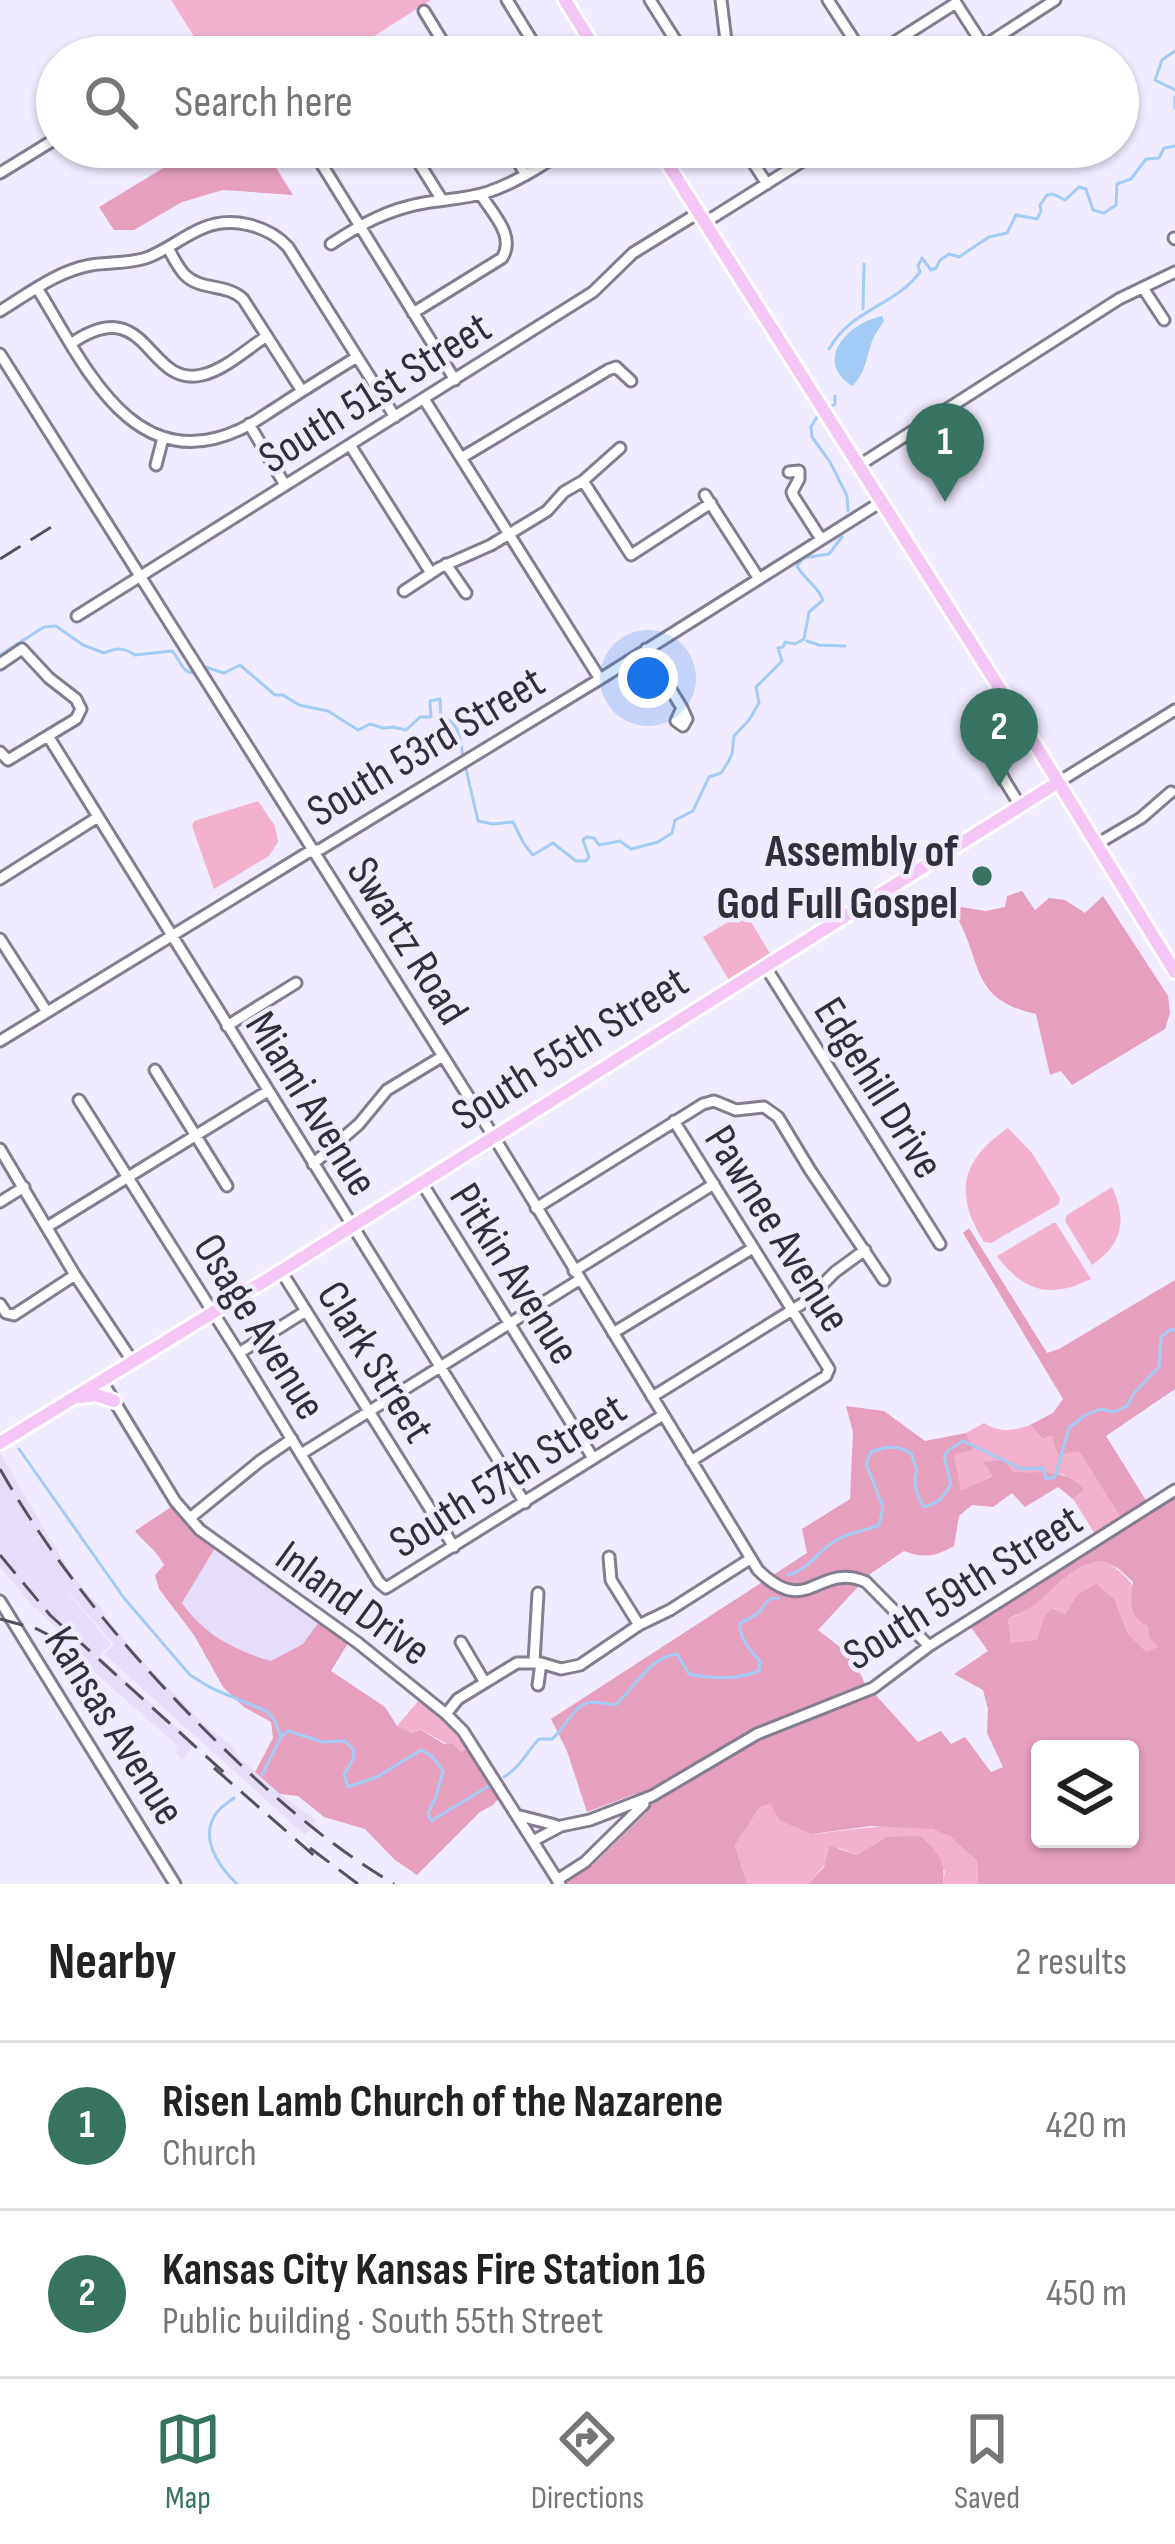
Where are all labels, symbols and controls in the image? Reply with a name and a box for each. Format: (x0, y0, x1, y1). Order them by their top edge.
search box (36, 36, 1139, 168)
icon: search (78, 69, 144, 135)
text: Search here (174, 75, 353, 130)
street label: South 51st Street (249, 300, 501, 486)
pin: 1 (906, 403, 984, 502)
your location (618, 648, 678, 708)
street label: South 53rd Street (298, 655, 555, 839)
pin: 2 (960, 688, 1038, 787)
place label: Assembly of God Full Gospel (716, 825, 959, 932)
street label: Swartz Road (334, 847, 480, 1035)
marker: Assembly of God Full Gospel (969, 863, 995, 889)
street label: South 55th Street (442, 955, 699, 1143)
street label: Edgehill Drive (801, 988, 955, 1189)
street label: Miami Avenue (233, 1002, 389, 1207)
street label: Pawnee Avenue (692, 1116, 862, 1343)
street label: Pitkin Avenue (437, 1174, 591, 1375)
street label: Osage Avenue (180, 1224, 337, 1430)
street label: Clark Street (304, 1272, 446, 1453)
street label: South 57th Street (380, 1382, 637, 1571)
street label: South 59th Street (834, 1493, 1093, 1683)
street label: Inland Drive (264, 1530, 441, 1679)
street label: Kansas Avenue (31, 1617, 196, 1836)
map controls (1031, 1740, 1139, 1848)
button: layers (1031, 1740, 1139, 1848)
text: Nearby (48, 1932, 177, 1993)
text: 2 results (1015, 1939, 1127, 1986)
text: Risen Lamb Church of the Nazarene (162, 2075, 723, 2130)
text: 1 (79, 2102, 95, 2149)
text: 420 m (1046, 2102, 1127, 2149)
text: Church (162, 2130, 257, 2177)
text: Kansas City Kansas Fire Station 16 (162, 2243, 706, 2298)
text: 2 (78, 2270, 96, 2317)
text: 450 m (1046, 2270, 1127, 2317)
text: Public building · South 55th Street (162, 2298, 603, 2345)
tab: Map (155, 2406, 221, 2518)
tab: Directions (531, 2406, 644, 2518)
tab: Saved (954, 2406, 1020, 2518)

